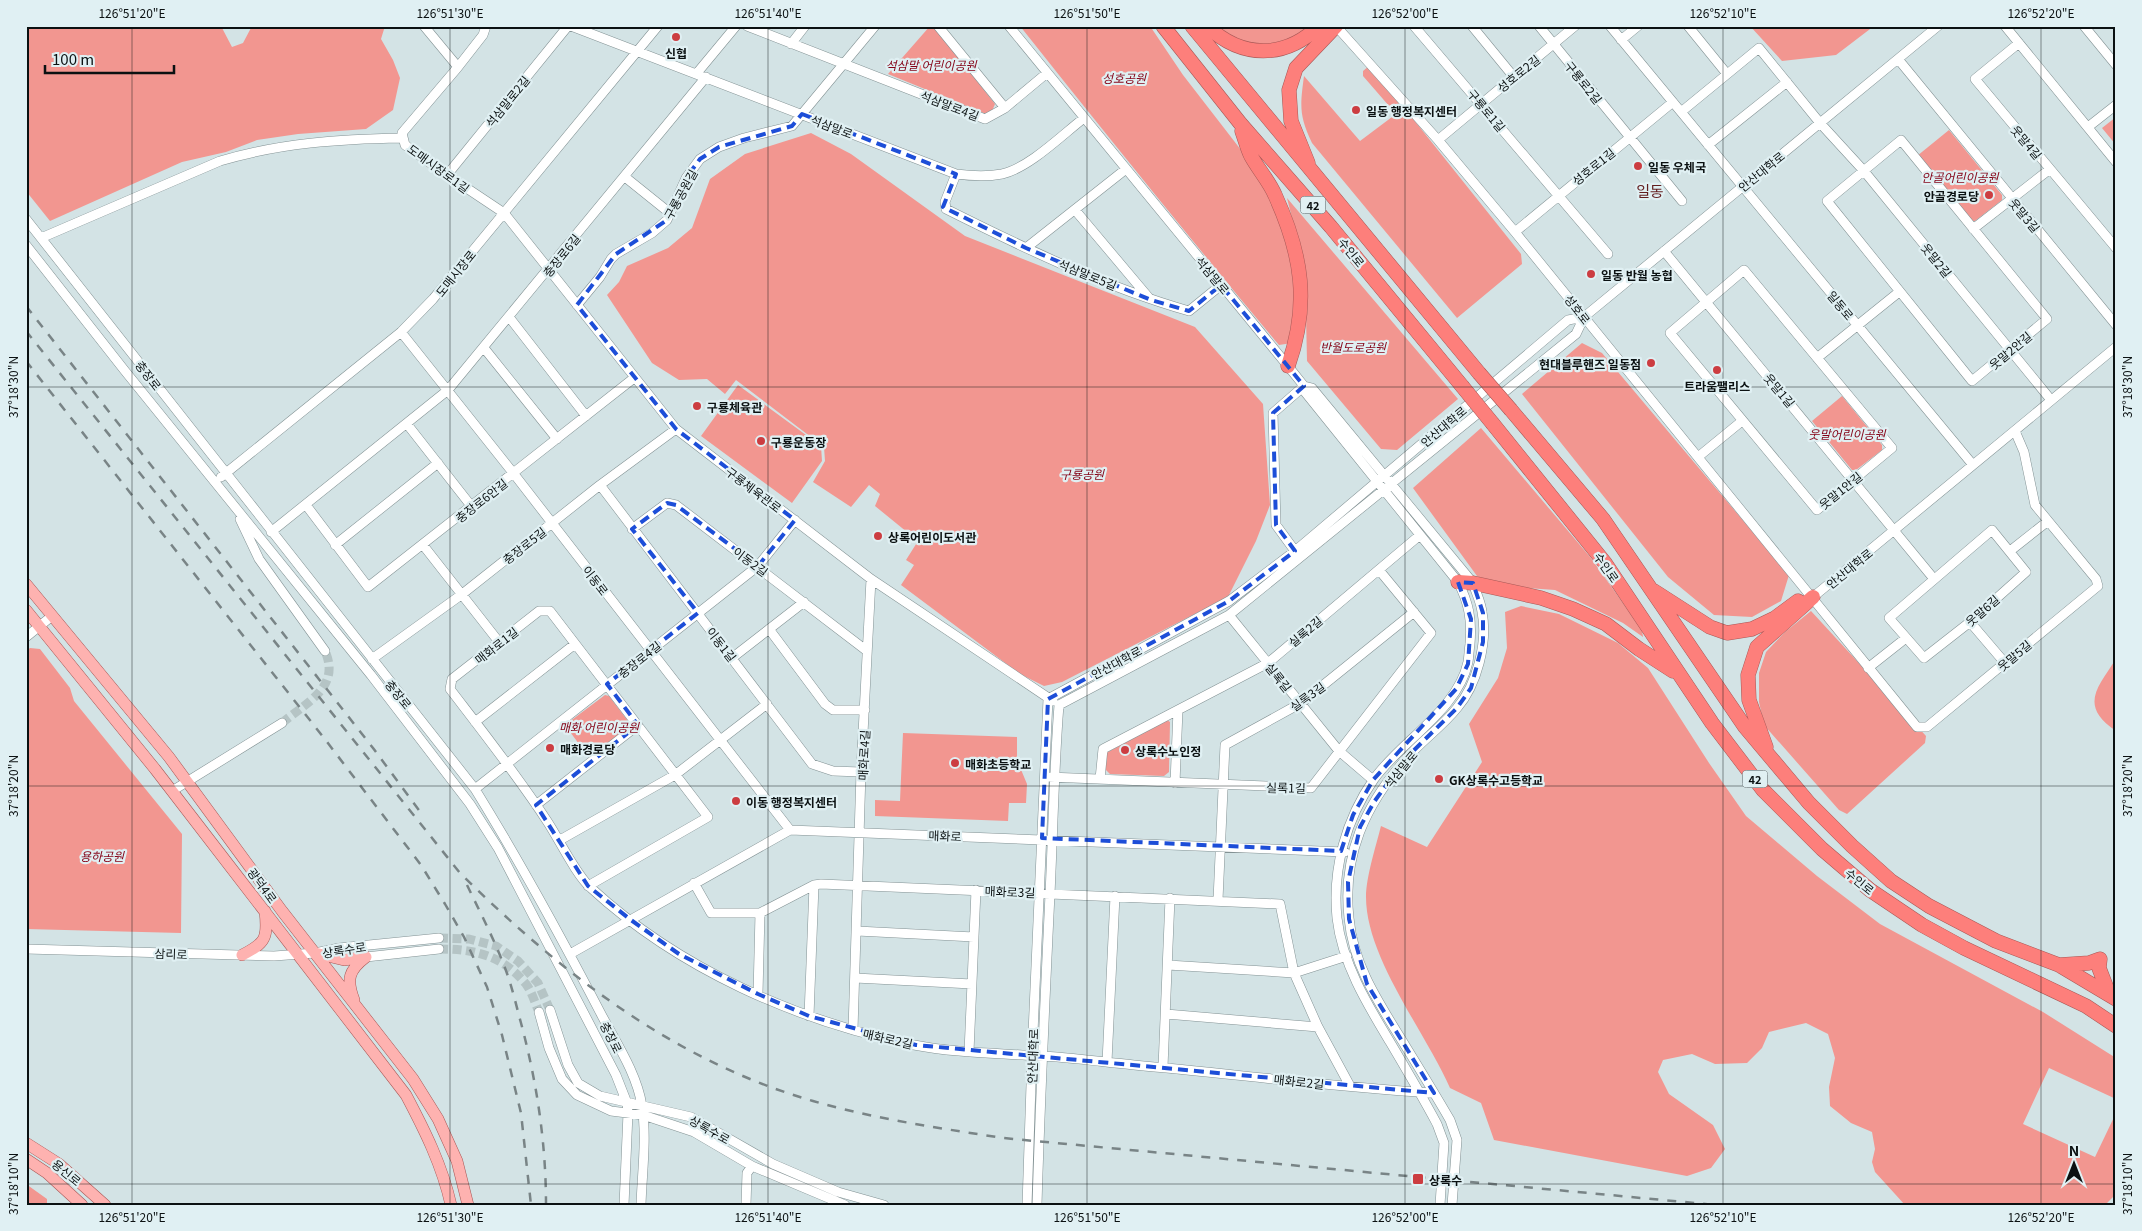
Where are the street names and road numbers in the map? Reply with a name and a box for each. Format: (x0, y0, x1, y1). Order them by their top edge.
street label: 성호로2길 (1493, 50, 1543, 96)
street label: 구룡로2길 (1561, 57, 1607, 107)
street label: 석삼말로2길 (481, 72, 533, 130)
street label: 구룡로1길 (1464, 85, 1510, 135)
street label: 석삼말로4길 (918, 86, 982, 124)
street label: 석삼말로 (808, 110, 856, 142)
street label: 웃말4길 (2008, 121, 2046, 163)
street label: 도매시장로1길 (405, 140, 473, 196)
street label: 성호로1길 (1568, 143, 1618, 189)
street label: 안산대학로 (1734, 147, 1788, 195)
street label: 구룡공원길 (659, 166, 701, 222)
street label: 웃말3길 (2006, 194, 2044, 236)
road number: 42 (1300, 196, 1326, 214)
street label: 충장로6길 (538, 230, 584, 280)
street label: 수인로 (1335, 234, 1369, 270)
street label: 웃말2길 (1918, 239, 1956, 281)
street label: 도매시장로 (431, 246, 479, 300)
street label: 석삼말로 (1192, 253, 1234, 297)
street label: 석삼말로5길 (1056, 255, 1120, 293)
street label: 일동로 (1824, 287, 1858, 323)
street label: 성호로 (1561, 291, 1595, 327)
street label: 웃말2안길 (1985, 327, 2035, 373)
street label: 충장로 (132, 357, 166, 393)
street label: 웃말1길 (1761, 369, 1799, 411)
street label: 안산대학로 (1416, 402, 1470, 450)
street label: 구룡체육관로 (722, 462, 786, 516)
street label: 웃말1안길 (1815, 467, 1865, 513)
street label: 충장로6안길 (451, 474, 511, 526)
street label: 충장로5길 (499, 523, 549, 567)
street label: 이동2길 (730, 542, 772, 580)
street label: 안산대학로 (1822, 544, 1876, 592)
street label: 수인로 (1591, 549, 1623, 585)
street label: 이동로 (579, 562, 613, 598)
street label: 웃말6길 (1961, 591, 2003, 629)
street label: 실록2길 (1284, 612, 1326, 650)
street label: 매화로1길 (471, 623, 521, 667)
street label: 이동1길 (703, 623, 741, 665)
street label: 웃말5길 (1993, 636, 2035, 674)
street label: 충장로4길 (614, 637, 664, 681)
street label: 안산대학로 (1088, 642, 1144, 682)
street label: 실록길 (1262, 659, 1296, 695)
street label: 충장로 (382, 676, 416, 712)
street label: 실록3길 (1286, 677, 1328, 715)
street label: 매화로4길 (853, 729, 873, 781)
street label: 석삼말로 (1379, 747, 1421, 791)
road number: 42 (1742, 771, 1768, 788)
street label: 실록1길 (1266, 778, 1306, 796)
street label: 매화로 (928, 826, 962, 844)
street label: 광덕4로 (244, 864, 282, 906)
street label: 수인로 (1842, 864, 1878, 898)
street label: 매화로3길 (984, 882, 1036, 900)
street label: 상록수로 (321, 937, 367, 961)
street label: 삼리로 (154, 944, 188, 962)
street label: 충장로 (597, 1018, 627, 1056)
street label: 매화로2길 (861, 1024, 915, 1052)
street label: 안산대학로 (1023, 1028, 1041, 1084)
street label: 매화로2길 (1273, 1070, 1325, 1092)
street label: 상록수로 (687, 1111, 733, 1147)
street label: 용신로 (49, 1155, 85, 1189)

